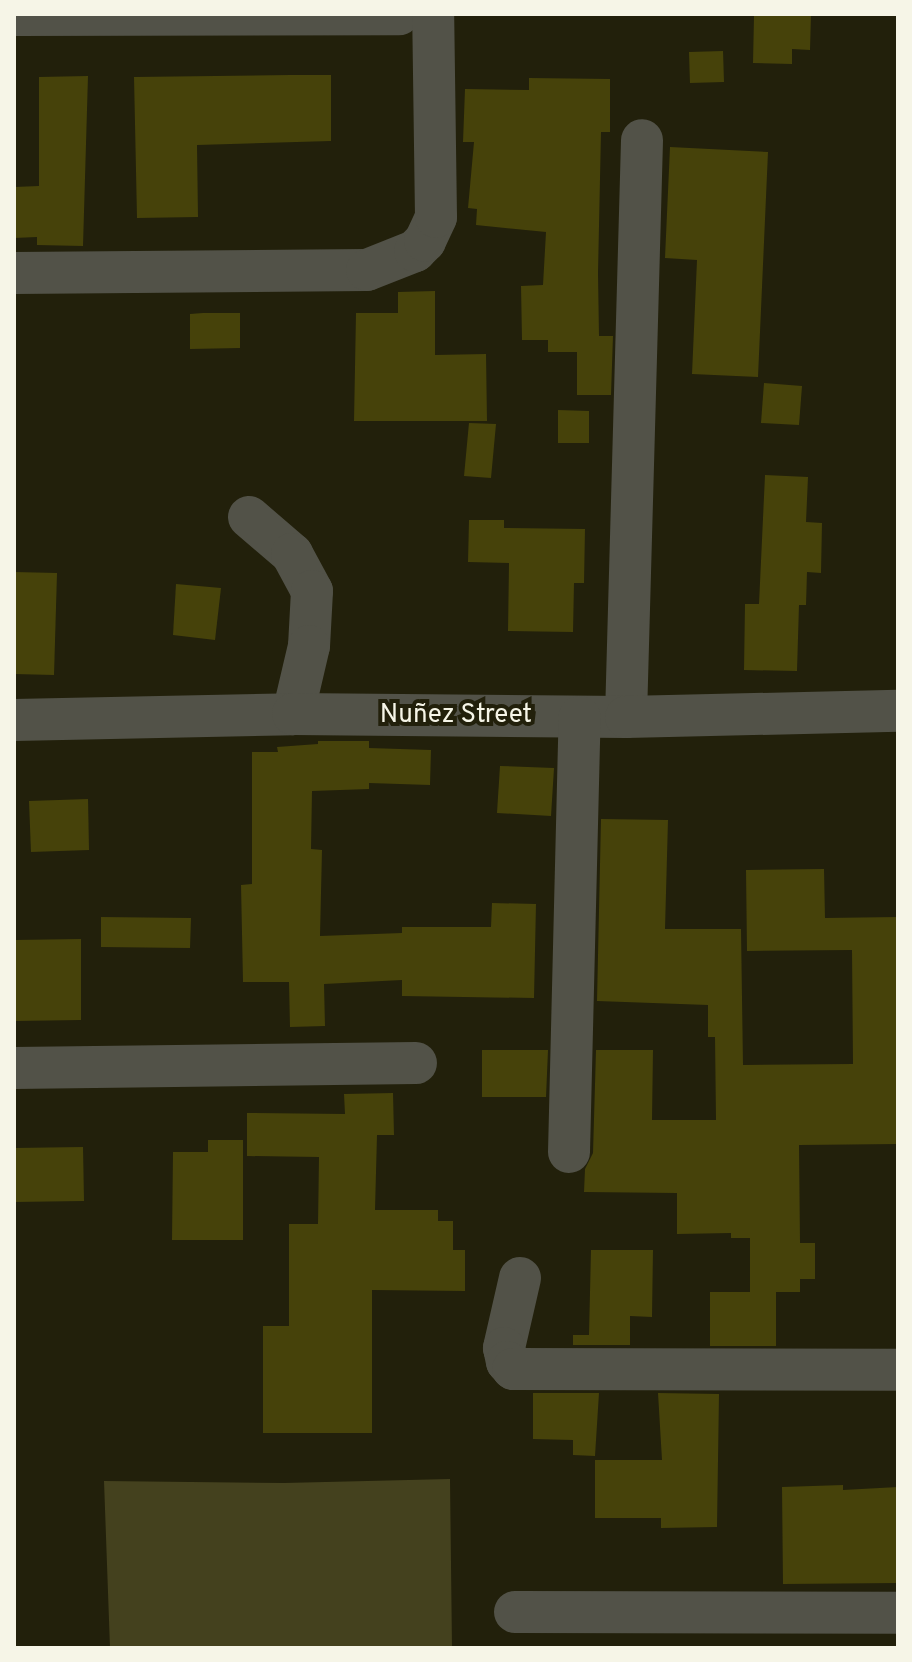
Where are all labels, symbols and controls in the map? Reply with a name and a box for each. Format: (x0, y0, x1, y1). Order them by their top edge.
street label: Nuñez Street (380, 700, 532, 732)

